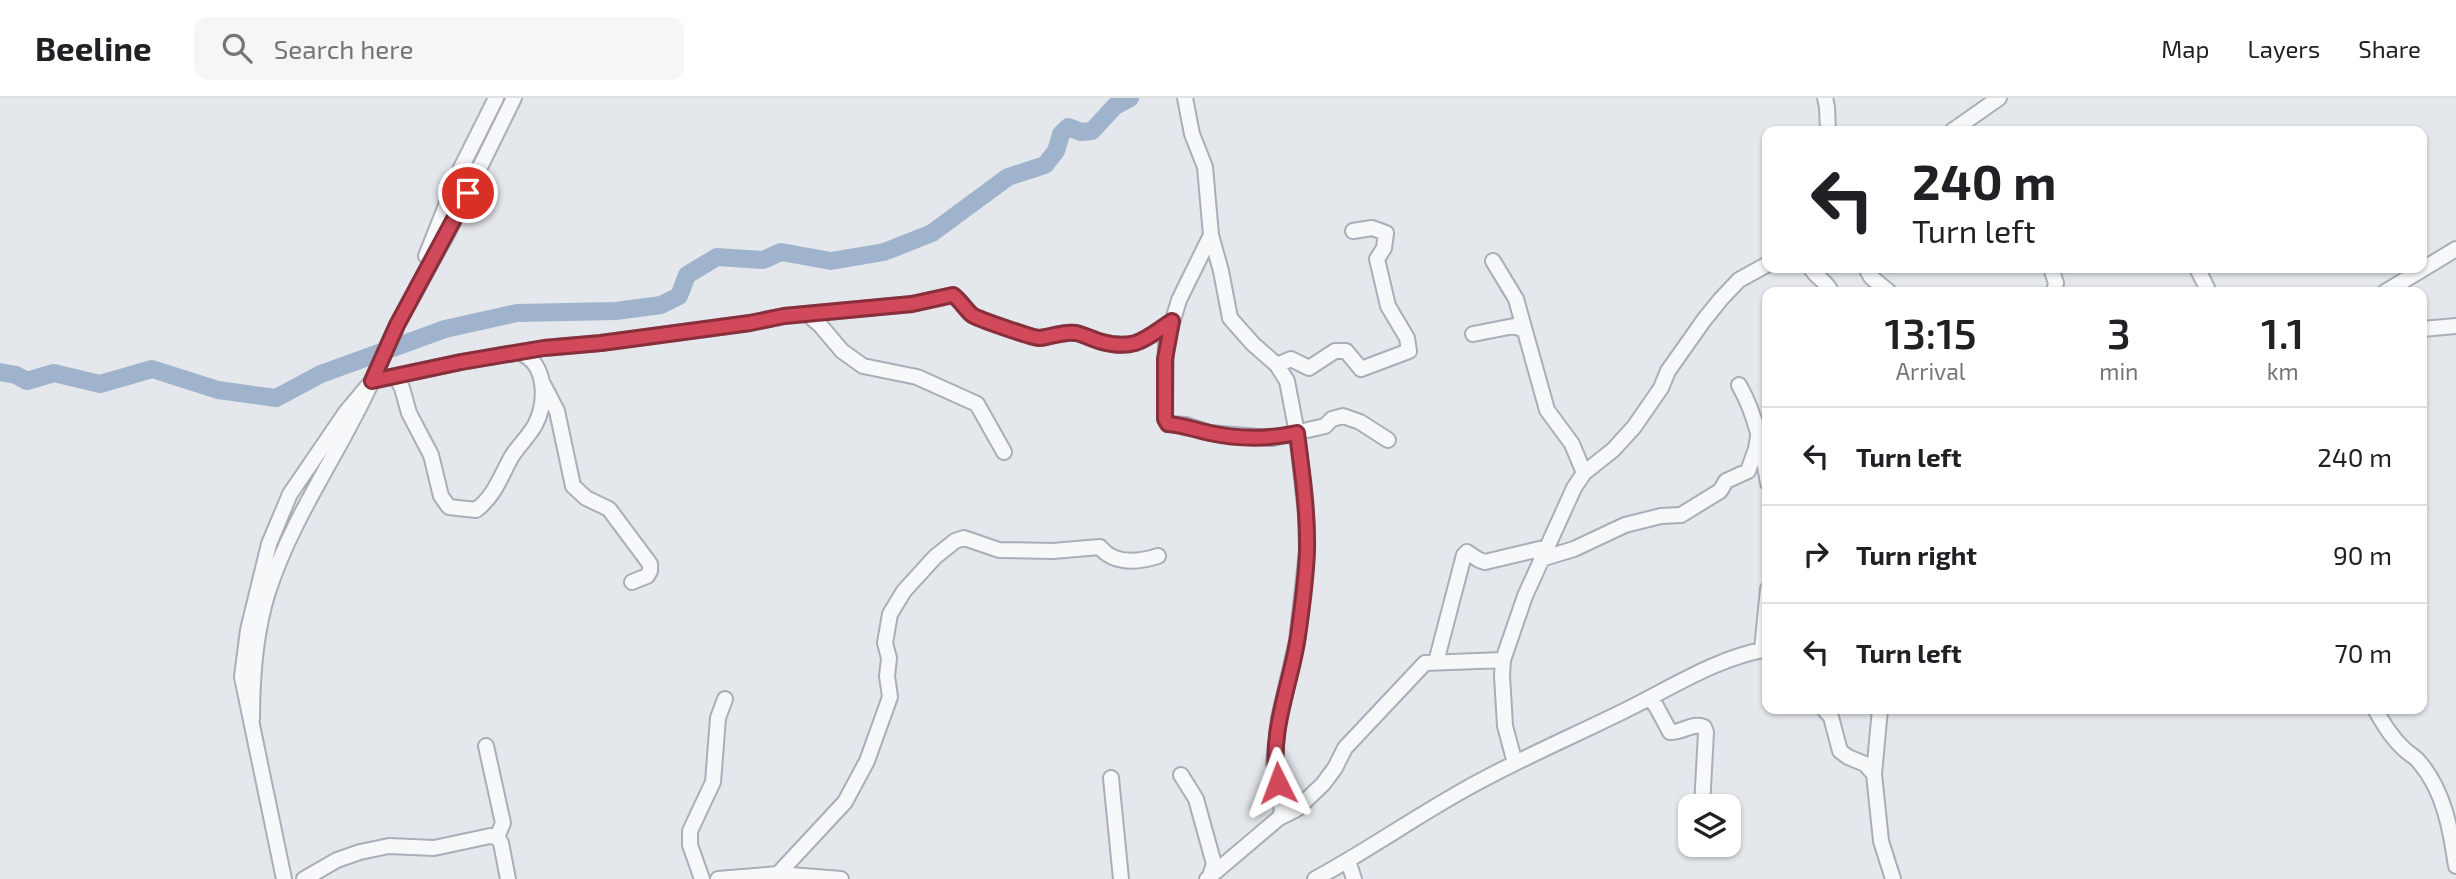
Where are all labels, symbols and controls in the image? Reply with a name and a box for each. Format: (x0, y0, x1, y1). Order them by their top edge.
search box (194, 17, 684, 80)
text: Beeline (35, 28, 152, 68)
icon: search (218, 29, 256, 67)
text: Search here (274, 33, 413, 64)
text: Map (2161, 34, 2209, 63)
text: Layers (2247, 34, 2320, 63)
text: Share (2358, 34, 2421, 63)
text: 240 m (1912, 151, 2056, 210)
icon: left (1797, 154, 1888, 245)
pin (438, 163, 498, 223)
icon: arrive (449, 174, 487, 212)
text: Turn left (1912, 211, 2036, 249)
text: 13:15 (1885, 307, 1977, 357)
text: 3 (2107, 307, 2131, 357)
text: 1.1 (2261, 307, 2304, 357)
text: Arrival (1896, 357, 1966, 385)
text: min (2099, 357, 2138, 385)
text: km (2267, 357, 2299, 385)
icon: left (1797, 437, 1835, 475)
text: Turn left (1856, 441, 1962, 472)
text: 240 m (2317, 441, 2392, 472)
icon: right (1797, 535, 1835, 573)
text: Turn right (1856, 539, 1977, 570)
text: 90 m (2333, 539, 2392, 570)
icon: left (1797, 633, 1835, 671)
text: Turn left (1856, 637, 1962, 668)
text: 70 m (2334, 637, 2392, 668)
position arrow (1241, 746, 1315, 820)
map controls (1678, 794, 1741, 857)
button: layers (1678, 794, 1741, 857)

